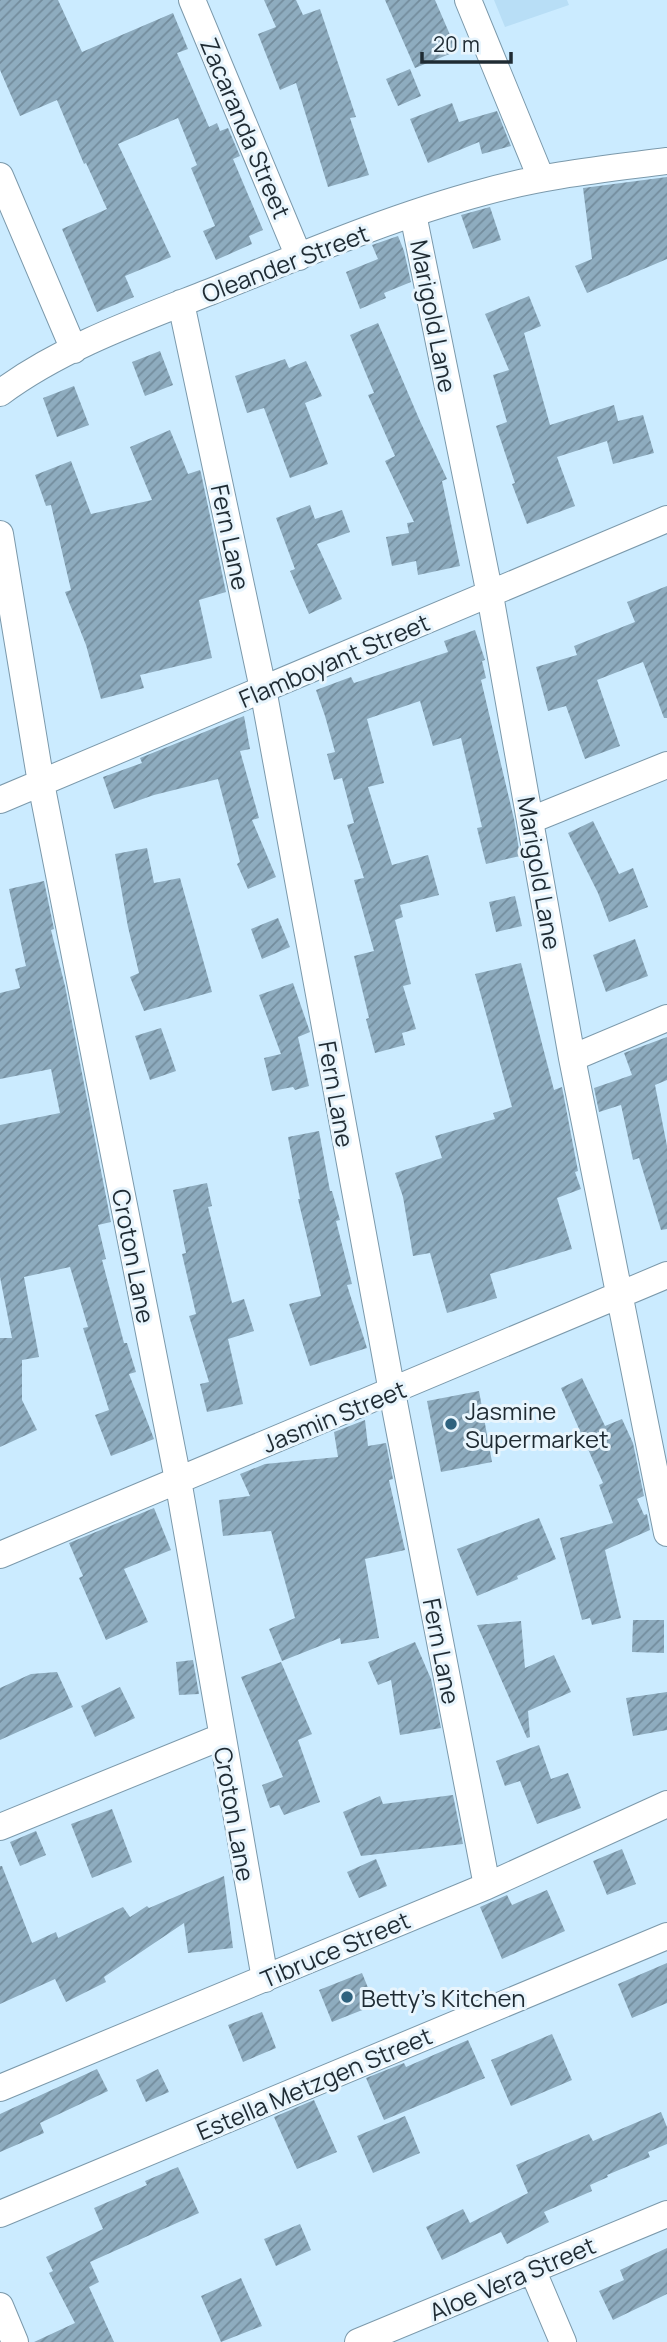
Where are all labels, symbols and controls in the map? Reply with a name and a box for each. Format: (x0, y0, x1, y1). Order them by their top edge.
scale bar (422, 21, 511, 65)
text: 20 m (433, 30, 480, 58)
street label: Zacaranda Street (193, 33, 299, 223)
street label: Oleander Street (197, 216, 373, 310)
street label: Marigold Lane (403, 237, 465, 395)
street label: Fern Lane (204, 481, 258, 593)
street label: Flamboyant Street (234, 605, 434, 715)
street label: Marigold Lane (510, 794, 570, 952)
street label: Fern Lane (311, 1038, 363, 1150)
street label: Croton Lane (105, 1186, 163, 1326)
street label: Jasmin Street (257, 1372, 411, 1460)
place label: Jasmine Supermarket (465, 1394, 609, 1455)
marker: Jasmine Supermarket (443, 1416, 459, 1432)
street label: Fern Lane (416, 1595, 468, 1707)
street label: Croton Lane (207, 1744, 263, 1884)
street label: Tibruce Street (255, 1903, 415, 1995)
place label: Betty's Kitchen (361, 1981, 525, 2014)
marker: Betty's Kitchen (339, 1989, 355, 2005)
street label: Estella Metzgen Street (191, 2018, 437, 2148)
street label: Aloe Vera Street (424, 2228, 600, 2328)

